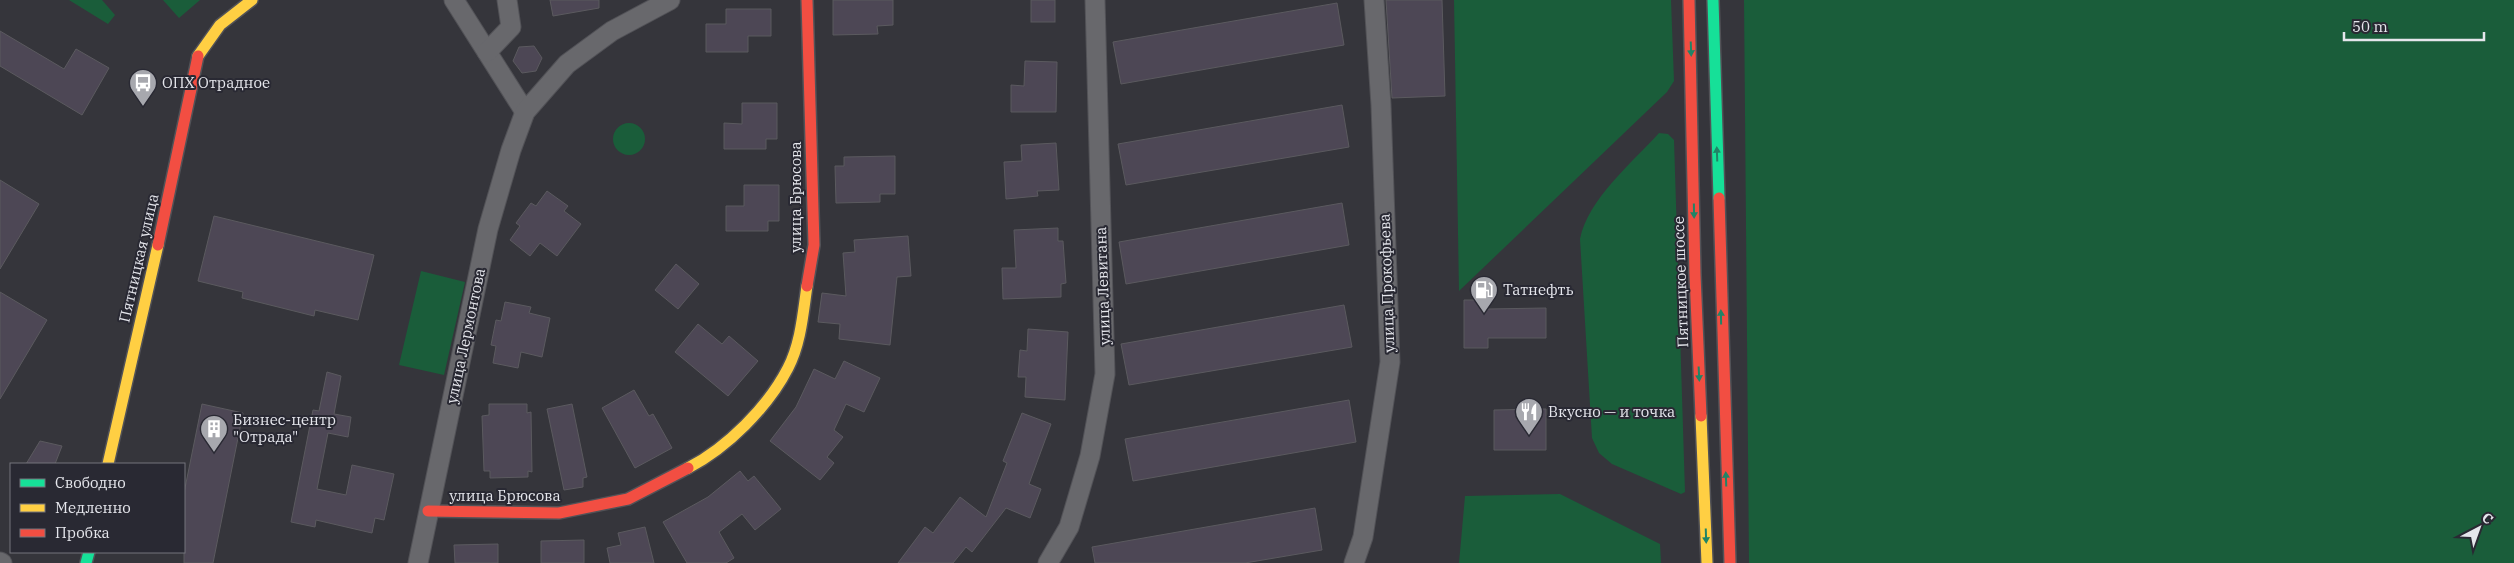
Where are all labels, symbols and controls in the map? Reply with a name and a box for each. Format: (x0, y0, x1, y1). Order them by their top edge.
scale bar (2344, 10, 2484, 42)
text: 50 m (2352, 17, 2388, 36)
one-way arrow (1687, 41, 1695, 57)
bus stop icon: ОПХ Отрадное (128, 68, 158, 107)
place label: ОПХ Отрадное (162, 73, 270, 92)
street label: улица Брюсова (786, 141, 805, 253)
one-way arrow (1713, 146, 1721, 162)
street label: Пятницкая улица (114, 192, 163, 324)
one-way arrow (1690, 203, 1698, 219)
street label: улица Прокофьева (1375, 213, 1398, 353)
street label: Пятницкое шоссе (1669, 216, 1692, 348)
street label: улица Левитана (1091, 226, 1114, 346)
street label: улица Лермонтова (442, 266, 489, 405)
fuel station icon: Татнефть (1469, 275, 1499, 314)
place label: Татнефть (1503, 280, 1574, 299)
one-way arrow (1717, 309, 1725, 325)
one-way arrow (1696, 366, 1704, 382)
restaurant icon: Вкусно — и точка (1514, 397, 1544, 436)
place label: Вкусно — и точка (1548, 402, 1675, 421)
place label: Бизнес-центр "Отрада" (233, 410, 336, 446)
building icon: Бизнес-центр "Отрада" (199, 414, 229, 453)
legend (10, 463, 185, 553)
one-way arrow (1722, 471, 1730, 487)
text: Свободно (55, 473, 126, 492)
street label: улица Брюсова (449, 486, 561, 505)
text: Медленно (55, 498, 131, 517)
north arrow (2454, 503, 2504, 553)
text: С (2478, 508, 2497, 528)
text: Пробка (55, 523, 110, 542)
one-way arrow (1703, 528, 1711, 544)

